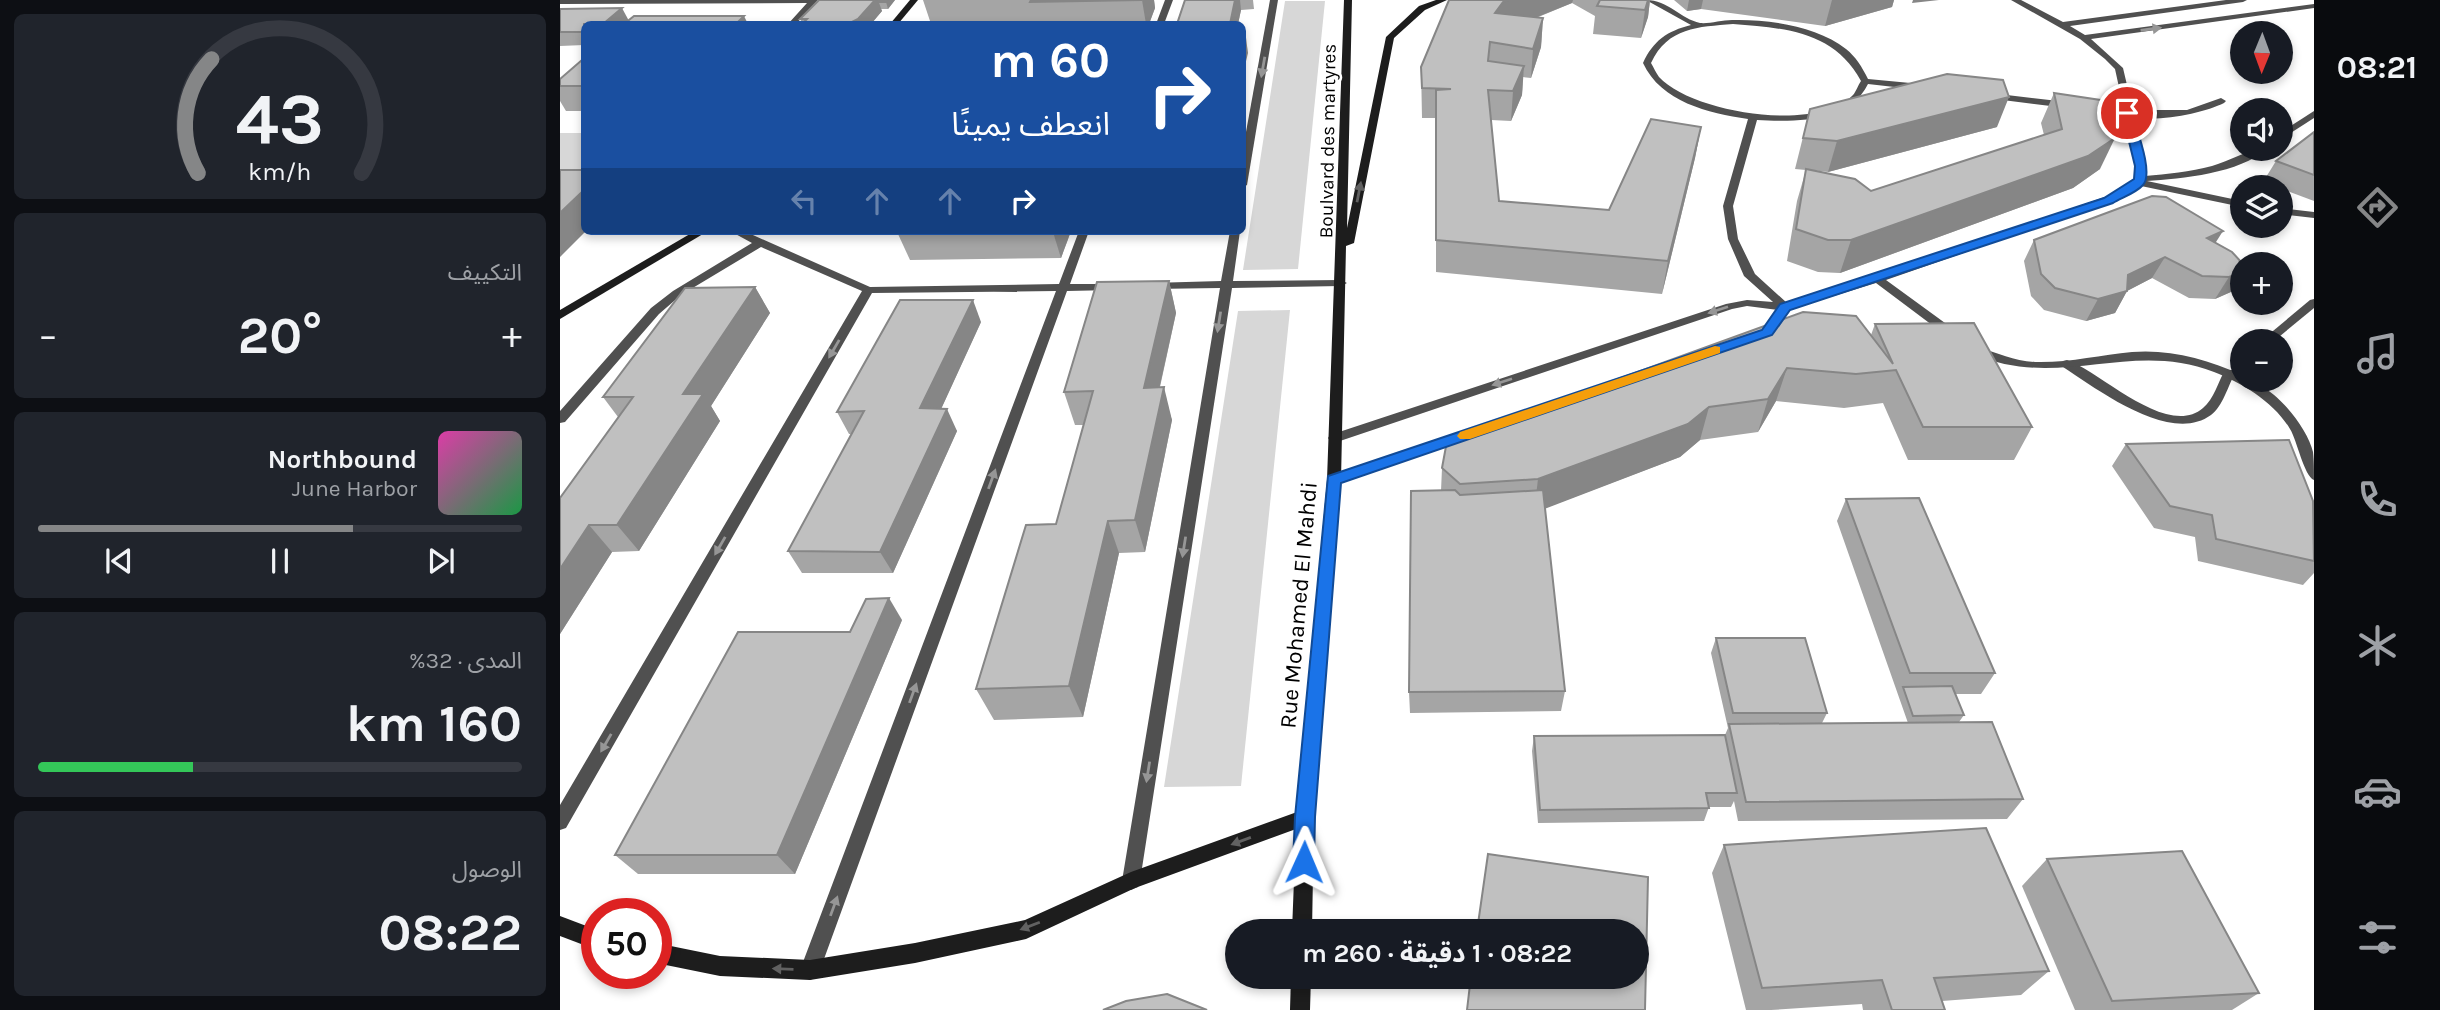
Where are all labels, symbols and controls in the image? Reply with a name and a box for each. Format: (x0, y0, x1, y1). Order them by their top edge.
north arrow (2230, 21, 2292, 84)
map controls (2230, 21, 2293, 392)
one-way arrow (2140, 23, 2162, 34)
text: 60 m (990, 32, 1110, 89)
street label: Boulvard des martyres (1315, 43, 1341, 239)
icon: right (1134, 49, 1225, 140)
text: 08:21 (2337, 49, 2417, 86)
one-way arrow (1257, 56, 1268, 78)
text: 43 (236, 76, 324, 161)
pin (2097, 83, 2157, 143)
icon: arrive (2108, 94, 2146, 132)
button: sound (2230, 98, 2293, 161)
text: انعطف يمينًا (951, 106, 1110, 143)
text: km/h (248, 156, 312, 185)
button: layers (2230, 175, 2293, 238)
one-way arrow (1354, 181, 1365, 203)
icon: left (785, 182, 823, 220)
icon: ahead (858, 182, 896, 220)
icon: ahead (931, 182, 969, 220)
icon: right (1004, 182, 1042, 220)
icon: directions (2353, 183, 2402, 232)
button: + (2230, 252, 2293, 315)
text: التكييف (448, 259, 522, 286)
text: 20° (238, 305, 322, 366)
one-way arrow (1707, 305, 1728, 316)
one-way arrow (1213, 312, 1224, 334)
text: − (38, 313, 58, 358)
text: + (502, 313, 522, 358)
button: − (2230, 329, 2293, 392)
icon: music (2353, 329, 2402, 378)
one-way arrow (828, 339, 840, 359)
one-way arrow (1491, 377, 1512, 388)
text: Northbound (268, 444, 417, 475)
one-way arrow (987, 469, 998, 490)
text: June Harbor (292, 475, 417, 502)
icon: phone (2353, 475, 2402, 524)
street label: Rue Mohamed El Mahdi (1274, 481, 1323, 730)
one-way arrow (714, 536, 726, 555)
one-way arrow (1178, 536, 1189, 558)
icon: previous (100, 542, 138, 580)
icon: pause (261, 542, 299, 580)
icon: next (422, 542, 460, 580)
icon: climate (2353, 621, 2402, 670)
text: المدى · 32% (409, 647, 522, 674)
one-way arrow (908, 682, 919, 703)
text: 160 km (346, 693, 522, 754)
one-way arrow (600, 733, 612, 752)
one-way arrow (1142, 761, 1153, 783)
icon: car (2353, 767, 2402, 816)
position arrow (1267, 825, 1341, 899)
one-way arrow (1230, 835, 1251, 846)
text: الوصول (452, 856, 522, 883)
one-way arrow (829, 895, 840, 916)
speed limit sign: 50 (581, 898, 672, 989)
text: 08:22 (379, 902, 522, 963)
icon: filters (2353, 913, 2402, 962)
one-way arrow (1020, 921, 1041, 932)
text: 08:22 · 1 دقيقة · 260 m (1302, 938, 1572, 969)
one-way arrow (772, 963, 794, 974)

